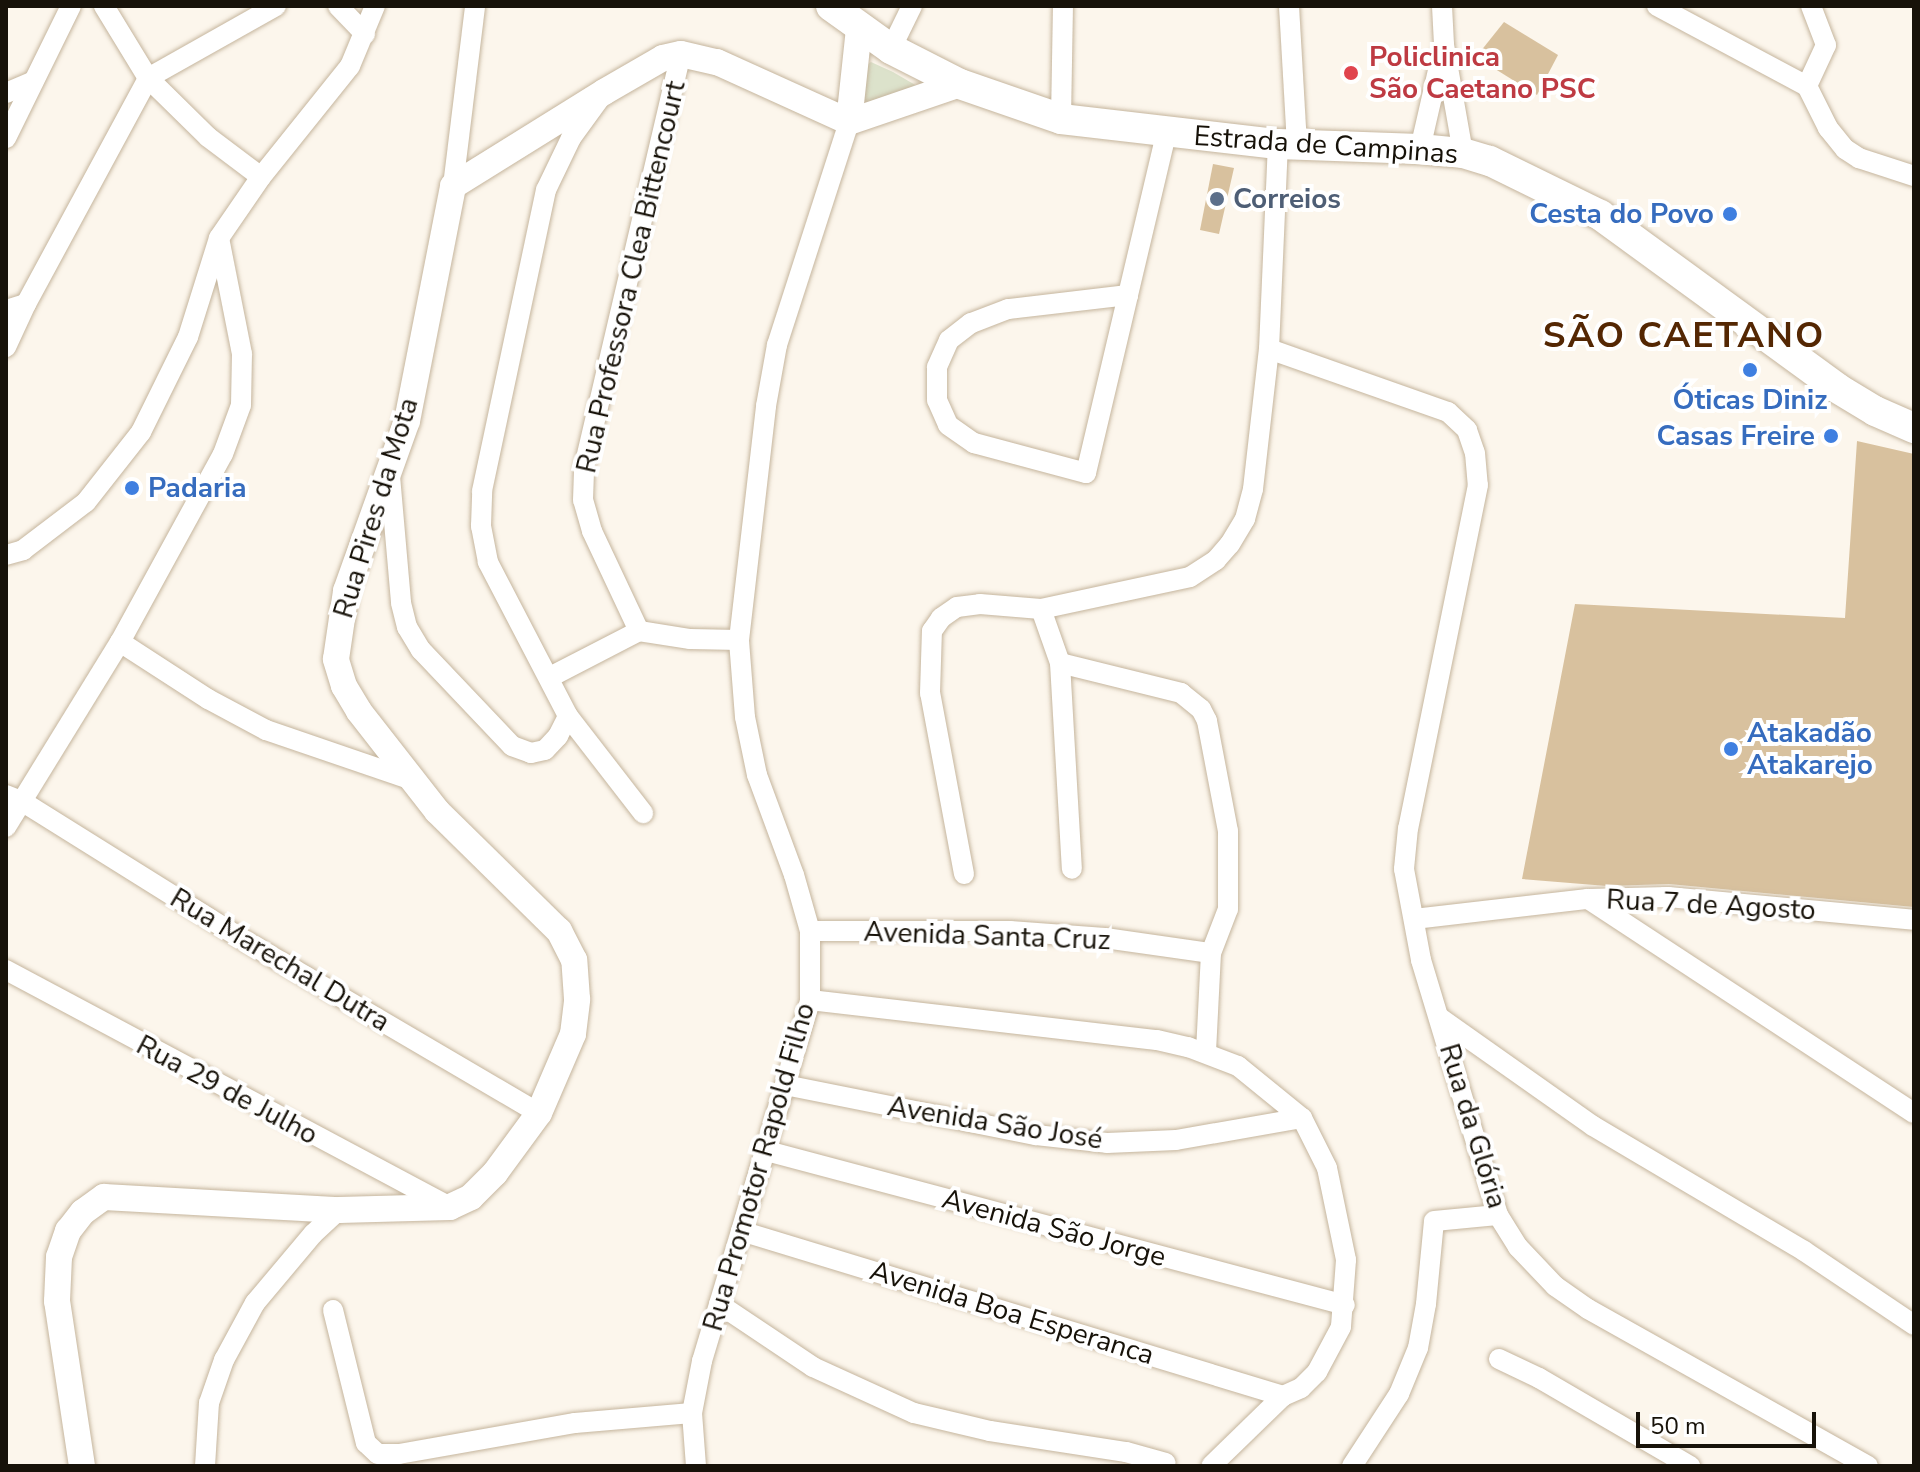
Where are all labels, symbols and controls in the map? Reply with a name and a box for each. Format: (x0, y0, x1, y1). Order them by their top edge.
place label: Policlinica São Caetano PSC (1369, 40, 1596, 106)
marker: Policlinica São Caetano PSC (1340, 62, 1362, 84)
street label: Rua Professora Clea Bittencourt (570, 78, 692, 476)
street label: Estrada de Campinas (1193, 119, 1459, 171)
place label: Correios (1233, 182, 1341, 216)
marker: Correios (1208, 190, 1226, 208)
place label: Cesta do Povo (1529, 197, 1714, 231)
marker: Cesta do Povo (1721, 205, 1739, 223)
district label: SÃO CAETANO (1543, 314, 1825, 358)
marker: Óticas Diniz (1741, 361, 1759, 379)
place label: Óticas Diniz (1673, 383, 1827, 417)
street label: Rua Pires da Mota (327, 394, 425, 622)
place label: Casas Freire (1657, 419, 1815, 453)
marker: Casas Freire (1822, 427, 1840, 445)
place label: Padaria (148, 471, 246, 505)
marker: Padaria (123, 479, 141, 497)
place label: Atakadão Atakarejo (1747, 716, 1873, 782)
marker: Atakadão Atakarejo (1722, 740, 1740, 758)
street label: Rua Marechal Dutra (164, 881, 396, 1039)
street label: Rua 7 de Agosto (1605, 883, 1817, 927)
street label: Avenida Santa Cruz (863, 915, 1111, 957)
street label: Rua Promotor Rapold Filho (696, 999, 822, 1335)
street label: Rua 29 de Julho (131, 1028, 323, 1152)
street label: Rua da Glória (1432, 1040, 1514, 1212)
street label: Avenida São José (885, 1089, 1105, 1157)
street label: Avenida São Jorge (938, 1182, 1170, 1274)
street label: Avenida Boa Esperanca (866, 1254, 1158, 1372)
scale bar (1640, 1396, 1820, 1446)
text: 50 m (1650, 1410, 1706, 1442)

